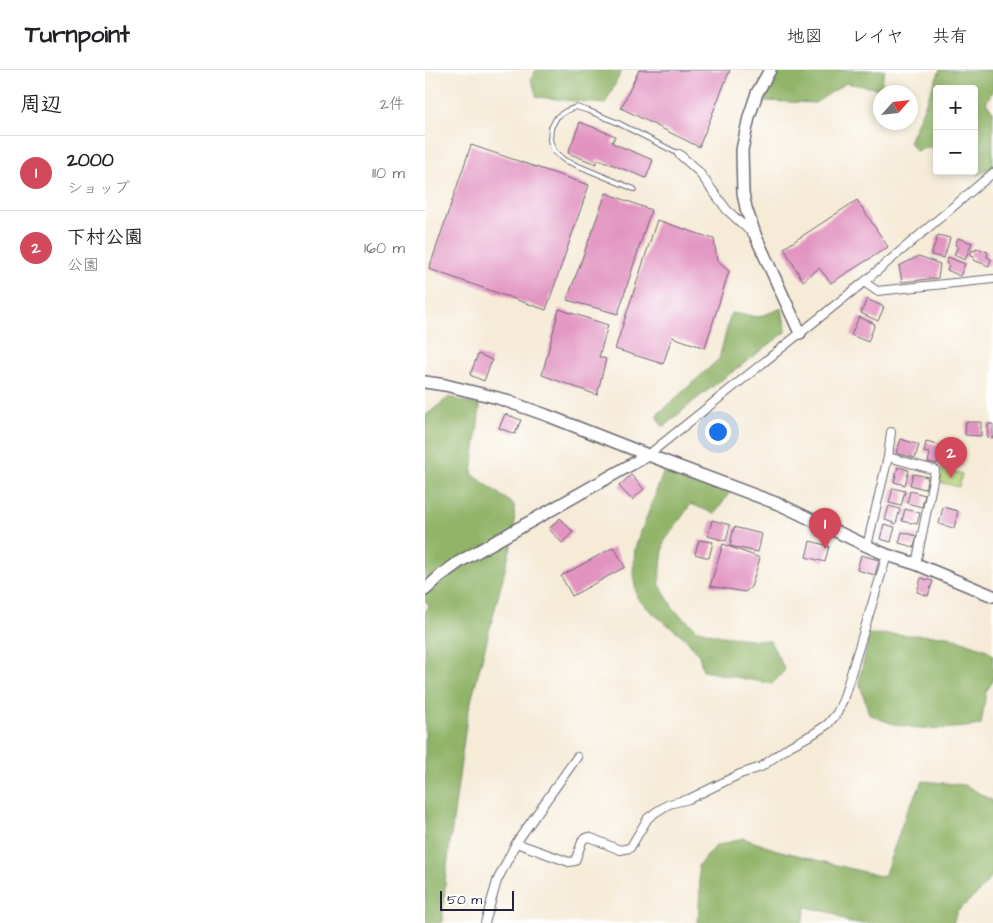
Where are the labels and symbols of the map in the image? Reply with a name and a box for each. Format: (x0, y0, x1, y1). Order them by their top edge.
north arrow (873, 85, 918, 130)
your location (705, 419, 731, 445)
pin: 2 (935, 437, 967, 478)
pin: 1 (809, 508, 841, 549)
scale bar (440, 888, 514, 911)

